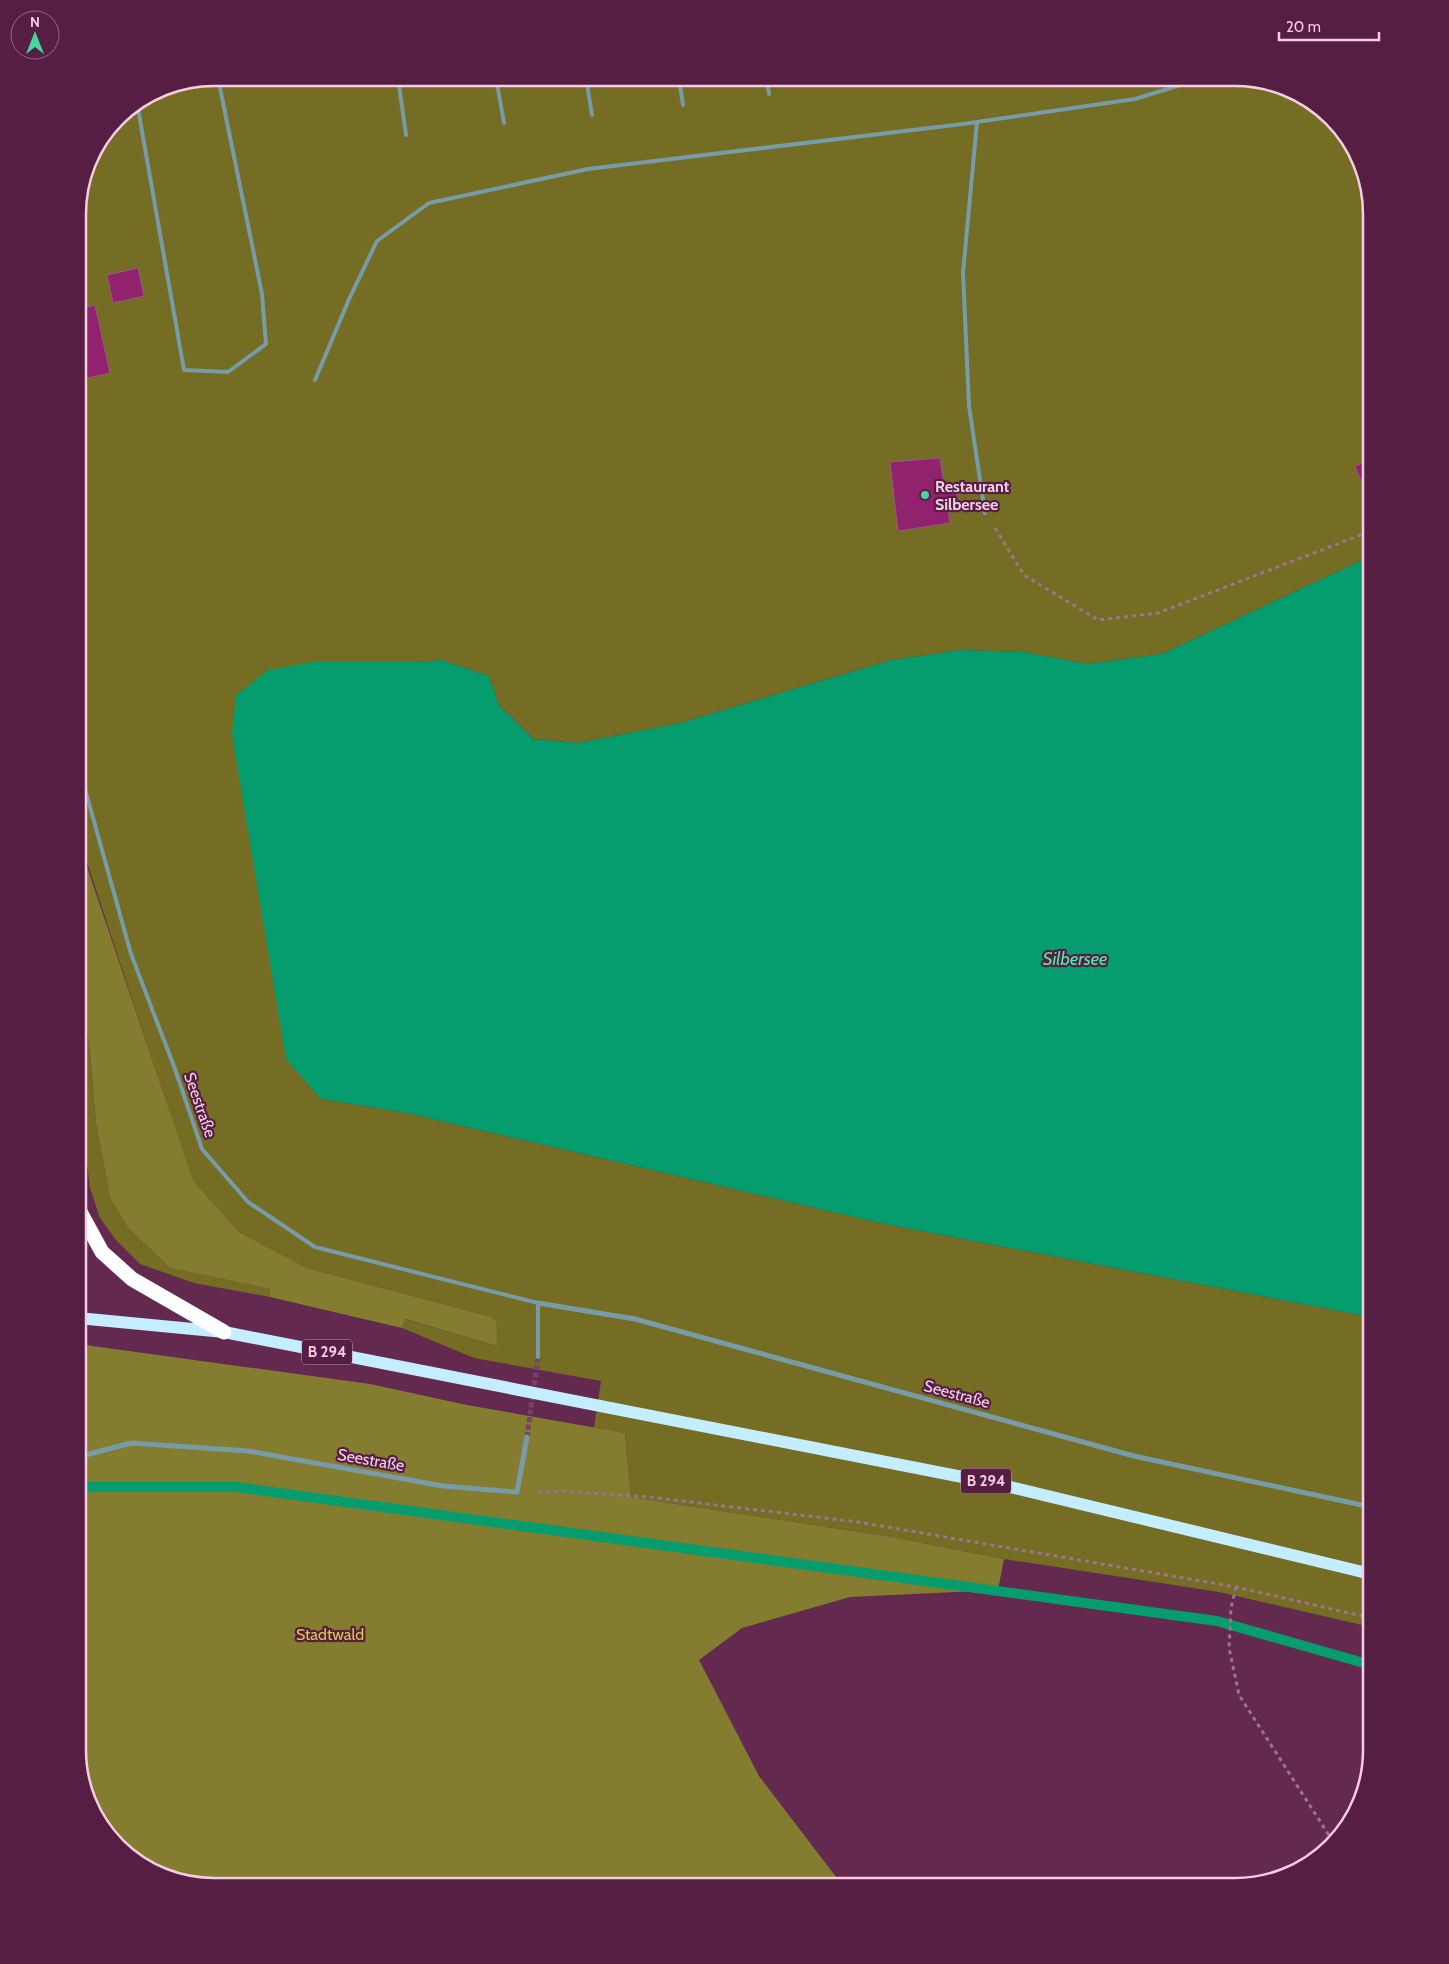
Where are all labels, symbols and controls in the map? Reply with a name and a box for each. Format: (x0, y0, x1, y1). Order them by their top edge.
north arrow (10, 10, 60, 60)
scale bar (1279, 10, 1379, 42)
text: N (30, 13, 40, 31)
text: 20 m (1286, 18, 1321, 36)
place label: Restaurant Silbersee (935, 477, 1010, 514)
marker: Restaurant Silbersee (919, 489, 931, 501)
water label: Silbersee (1043, 948, 1107, 970)
street label: Seestraße (180, 1070, 220, 1140)
road number: B 294 (302, 1340, 352, 1364)
street label: Seestraße (922, 1376, 992, 1412)
street label: Seestraße (336, 1445, 406, 1475)
road number: B 294 (961, 1468, 1011, 1494)
park label: Stadtwald (296, 1625, 364, 1644)

